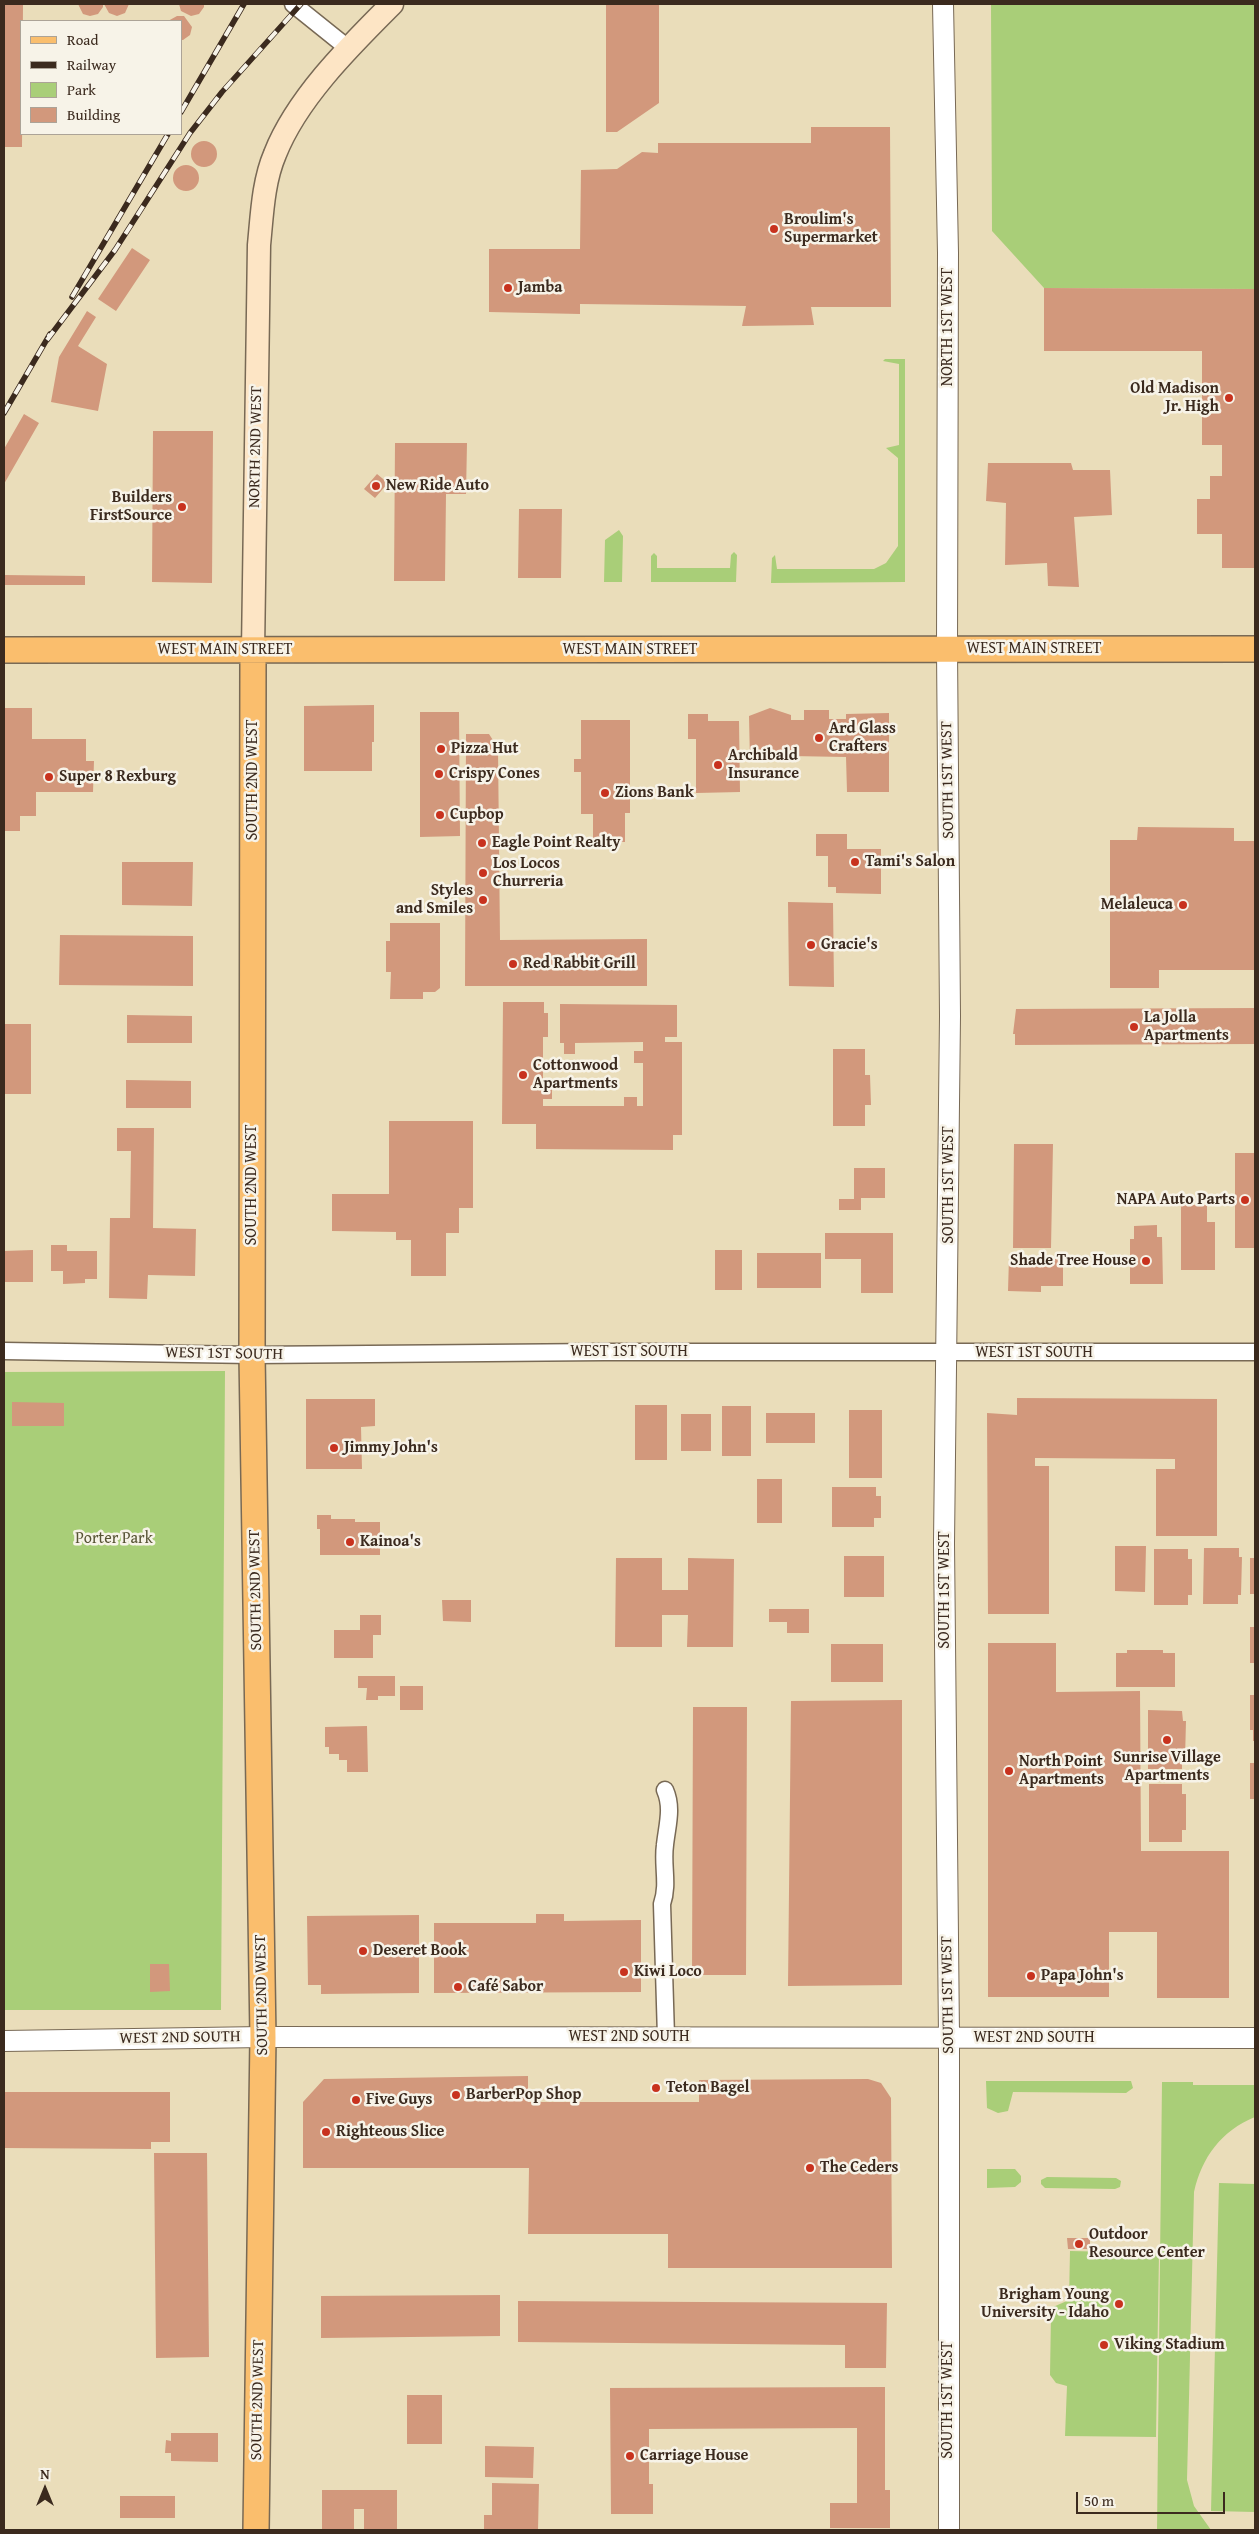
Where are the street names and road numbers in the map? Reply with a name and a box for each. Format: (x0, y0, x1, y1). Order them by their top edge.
street label: NORTH 1ST WEST (938, 268, 958, 386)
street label: NORTH 2ND WEST (245, 386, 267, 508)
street label: WEST MAIN STREET (967, 639, 1101, 659)
street label: WEST MAIN STREET (158, 640, 292, 660)
street label: WEST MAIN STREET (563, 640, 697, 660)
street label: SOUTH 2ND WEST (243, 719, 263, 841)
street label: SOUTH 1ST WEST (937, 721, 959, 839)
street label: SOUTH 2ND WEST (242, 1124, 262, 1246)
street label: SOUTH 1ST WEST (939, 1126, 959, 1244)
street label: WEST 1ST SOUTH (570, 1342, 688, 1362)
street label: WEST 1ST SOUTH (165, 1343, 283, 1365)
street label: WEST 1ST SOUTH (975, 1343, 1093, 1363)
street label: SOUTH 2ND WEST (245, 1529, 267, 1651)
street label: SOUTH 1ST WEST (935, 1531, 955, 1649)
street label: SOUTH 2ND WEST (251, 1934, 273, 2056)
street label: SOUTH 1ST WEST (937, 1936, 959, 2054)
street label: WEST 2ND SOUTH (119, 2027, 241, 2049)
street label: WEST 2ND SOUTH (568, 2027, 690, 2047)
street label: WEST 2ND SOUTH (973, 2028, 1095, 2048)
street label: SOUTH 2ND WEST (247, 2339, 269, 2461)
street label: SOUTH 1ST WEST (938, 2341, 958, 2459)

